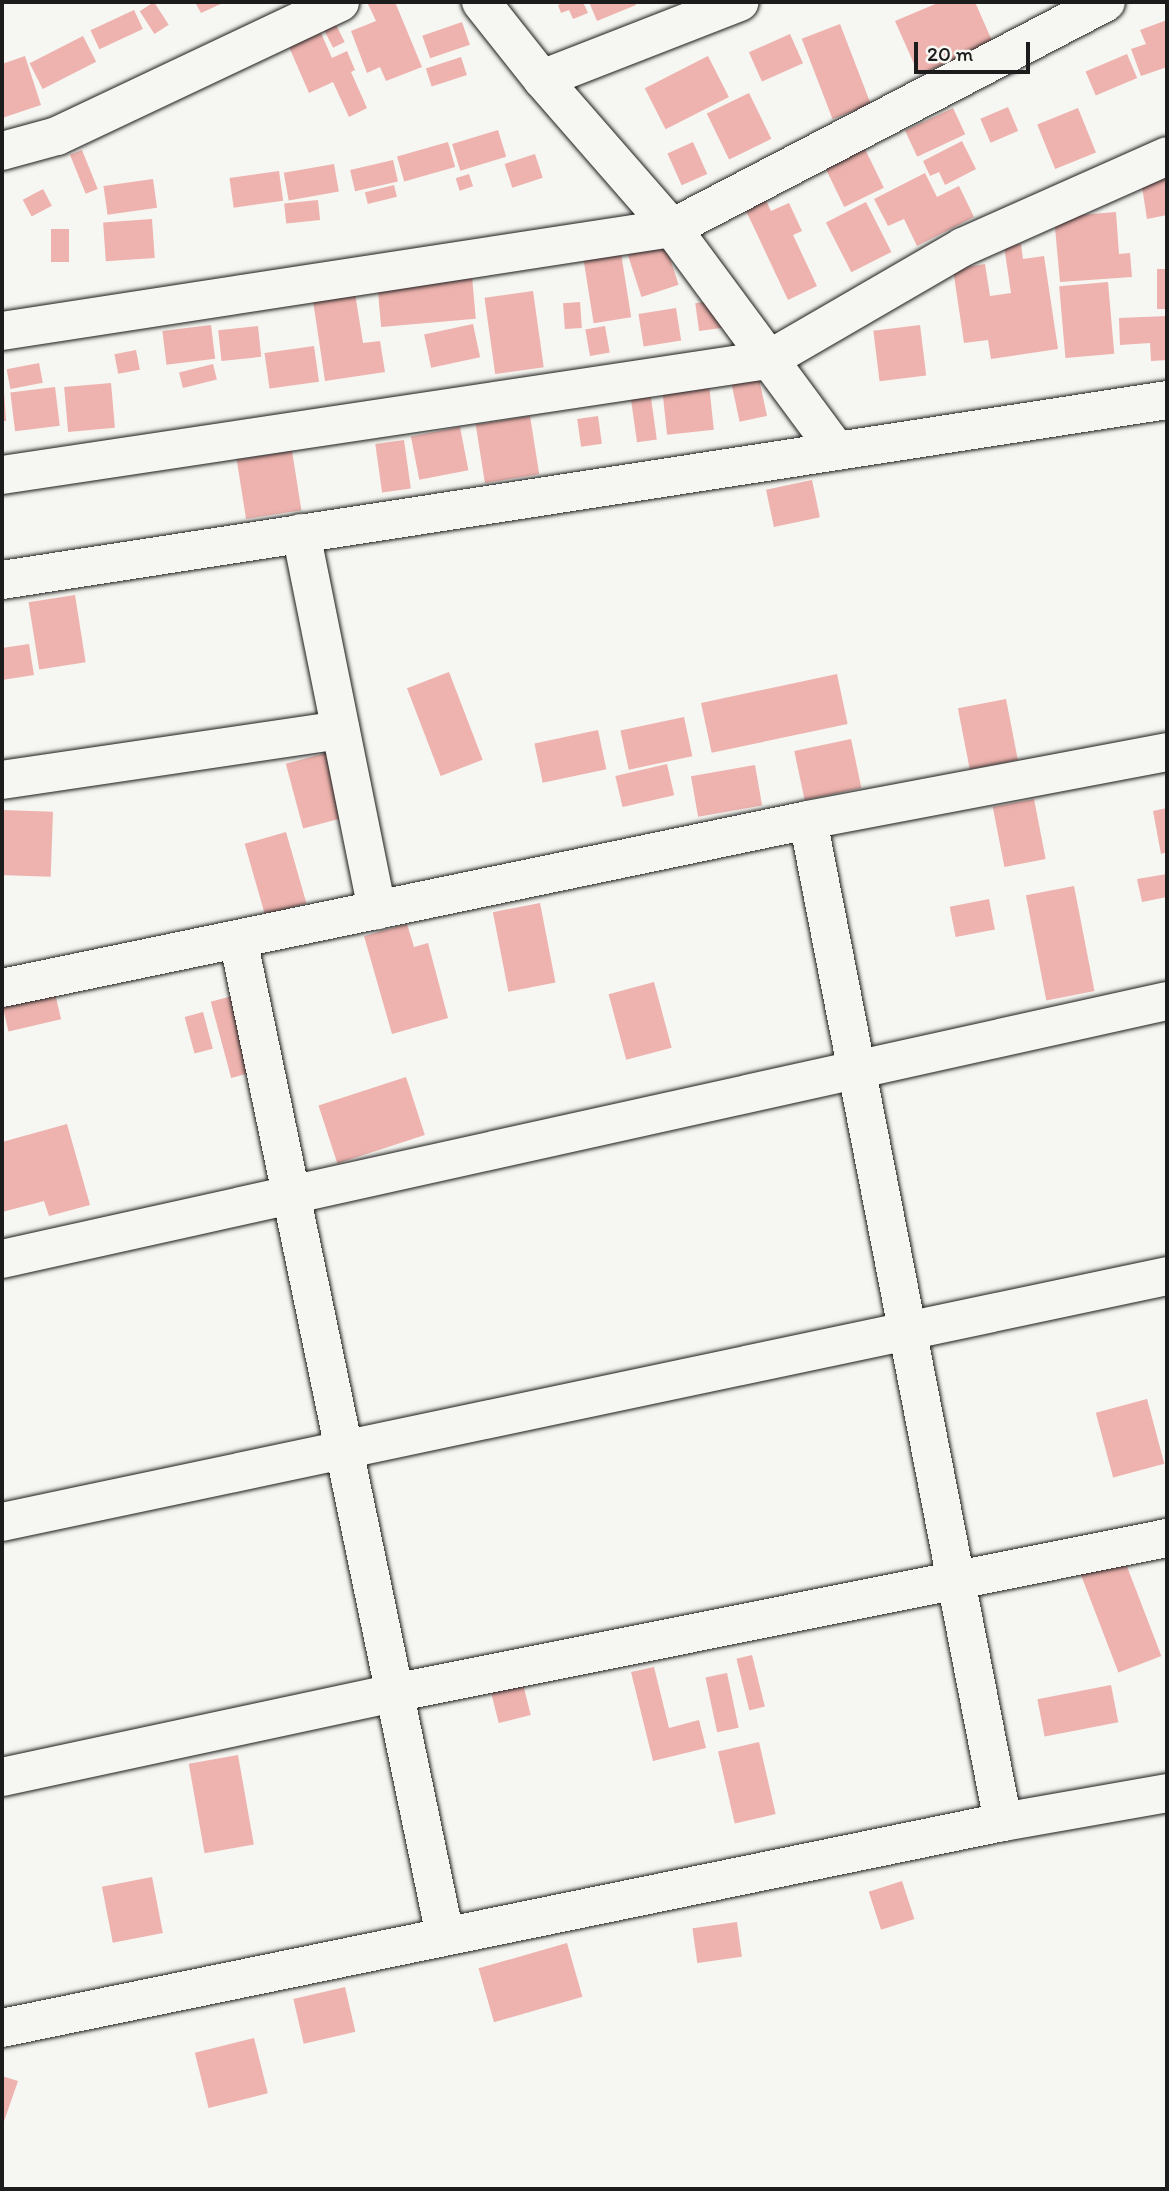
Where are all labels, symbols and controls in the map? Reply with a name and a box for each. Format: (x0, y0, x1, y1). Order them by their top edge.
scale bar (917, 28, 1032, 72)
text: 20 m (927, 41, 973, 66)

